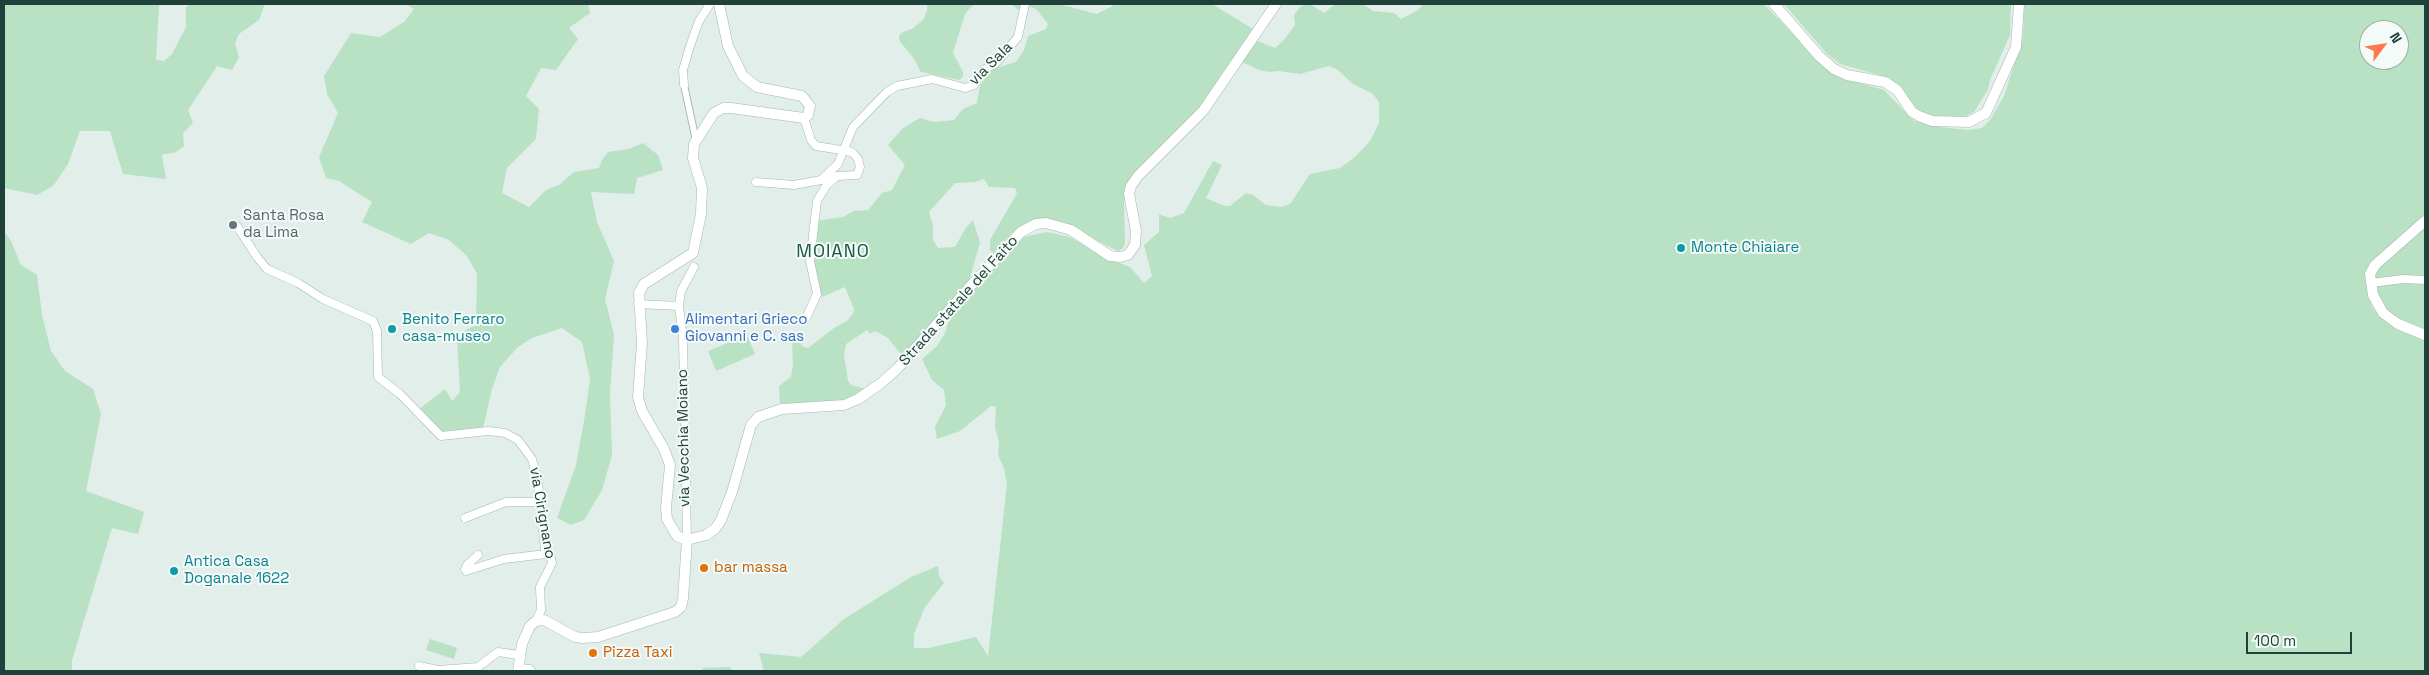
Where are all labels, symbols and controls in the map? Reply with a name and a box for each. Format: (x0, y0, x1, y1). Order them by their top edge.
north arrow (2359, 20, 2409, 70)
text: N (2386, 29, 2406, 46)
street label: via Sala (965, 38, 1017, 90)
place label: Santa Rosa da Lima (243, 207, 324, 242)
marker: Santa Rosa da Lima (227, 219, 239, 231)
street label: Strada statale del Faito (896, 232, 1022, 370)
place label: Monte Chiaiare (1691, 239, 1799, 257)
district label: MOIANO (796, 241, 870, 263)
marker: Monte Chiaiare (1675, 242, 1687, 254)
place label: Benito Ferraro casa-museo (402, 311, 505, 346)
place label: Alimentari Grieco Giovanni e C. sas (685, 311, 808, 346)
marker: Benito Ferraro casa-museo (386, 323, 398, 335)
marker: Alimentari Grieco Giovanni e C. sas (669, 323, 681, 335)
street label: via Vecchia Moiano (674, 369, 694, 507)
street label: via Cirignano (525, 466, 559, 560)
place label: Antica Casa Doganale 1622 (184, 553, 289, 588)
place label: bar massa (714, 559, 788, 577)
marker: bar massa (698, 562, 710, 574)
marker: Antica Casa Doganale 1622 (168, 565, 180, 577)
scale bar (2249, 622, 2355, 654)
text: 100 m (2254, 631, 2296, 650)
place label: Pizza Taxi (603, 644, 672, 662)
marker: Pizza Taxi (587, 647, 599, 659)

